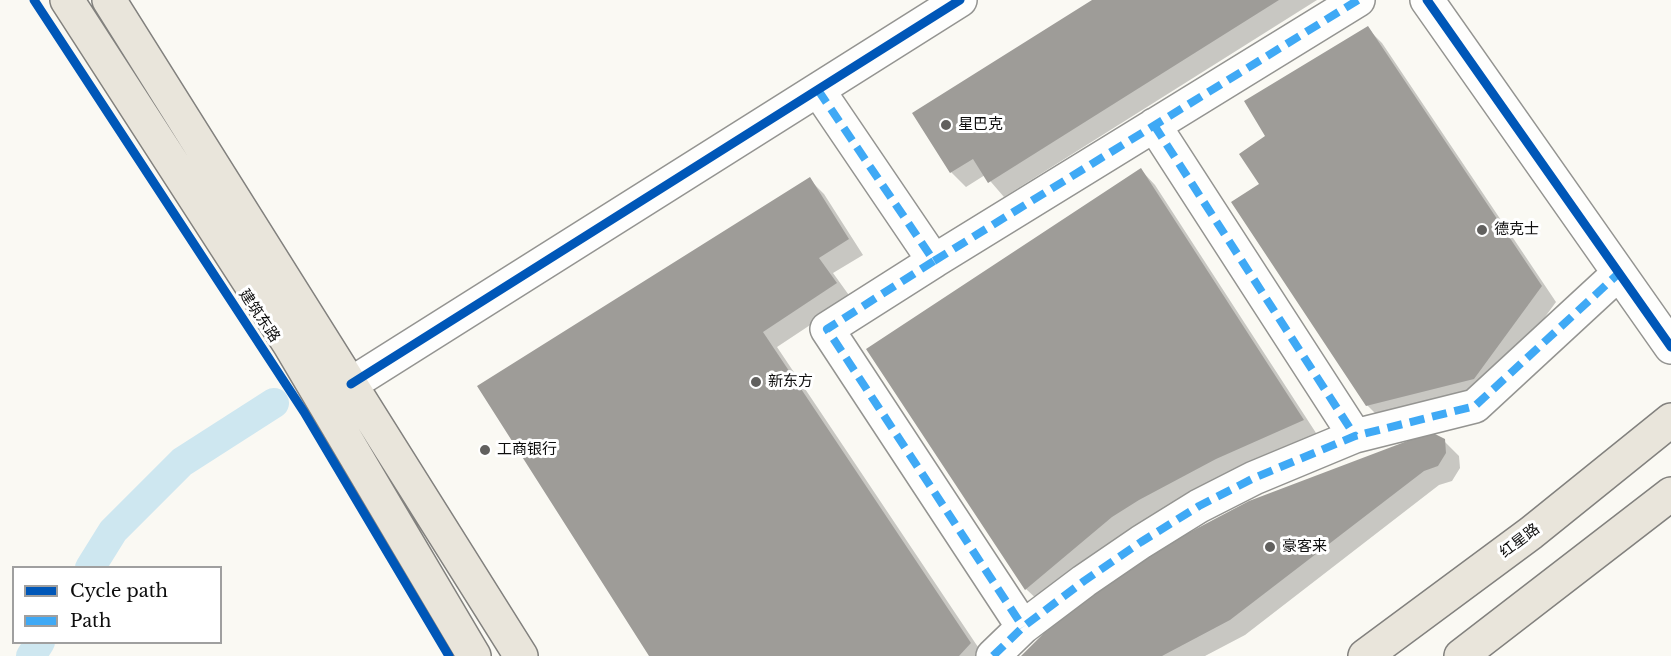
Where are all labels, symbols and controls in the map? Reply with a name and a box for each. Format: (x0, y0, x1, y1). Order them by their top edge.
place label: 星巴克 (958, 116, 1003, 134)
marker: 星巴克 (939, 118, 953, 132)
place label: 德克士 (1494, 221, 1539, 239)
marker: 德克士 (1475, 223, 1489, 237)
street label: 建筑东路 (235, 286, 283, 346)
place label: 新东方 (768, 373, 813, 391)
marker: 新东方 (749, 375, 763, 389)
place label: 工商银行 (497, 441, 557, 459)
marker: 工商银行 (478, 443, 492, 457)
street label: 红星路 (1497, 520, 1543, 562)
place label: 豪客来 (1282, 538, 1327, 556)
marker: 豪客来 (1263, 540, 1277, 554)
legend (12, 566, 222, 644)
text: Cycle path (70, 580, 168, 602)
text: Path (70, 610, 111, 632)

